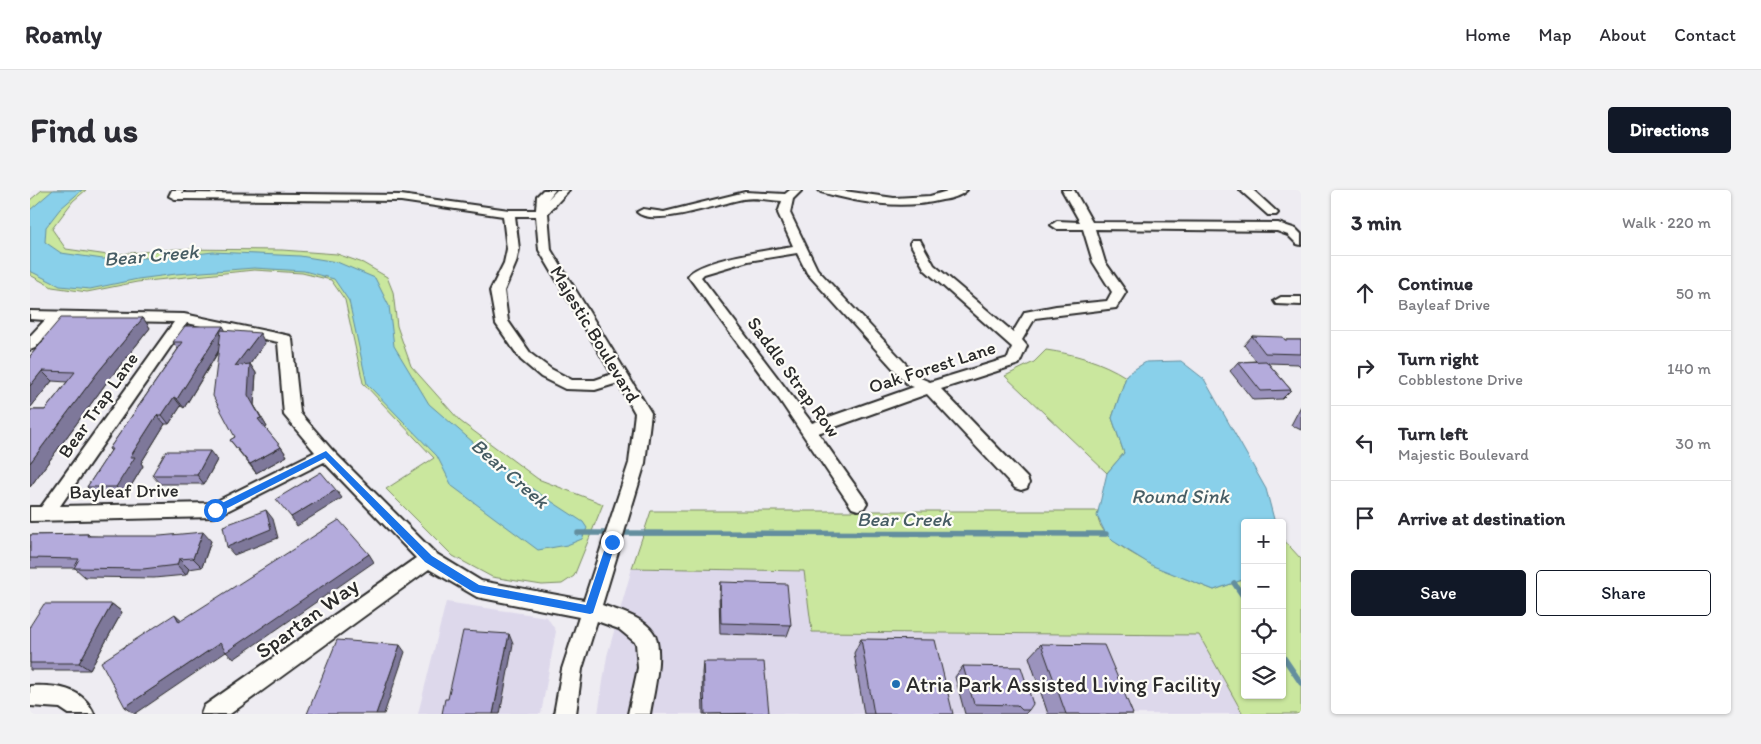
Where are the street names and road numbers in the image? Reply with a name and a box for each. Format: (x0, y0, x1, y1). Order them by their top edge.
street label: Majestic Boulevard (545, 261, 645, 407)
street label: Saddle Strap Row (743, 312, 846, 442)
street label: Oak Forest Lane (866, 336, 998, 398)
street label: Bear Trap Lane (53, 348, 143, 462)
street label: Bayleaf Drive (69, 479, 179, 503)
street label: Spartan Way (250, 571, 364, 664)

